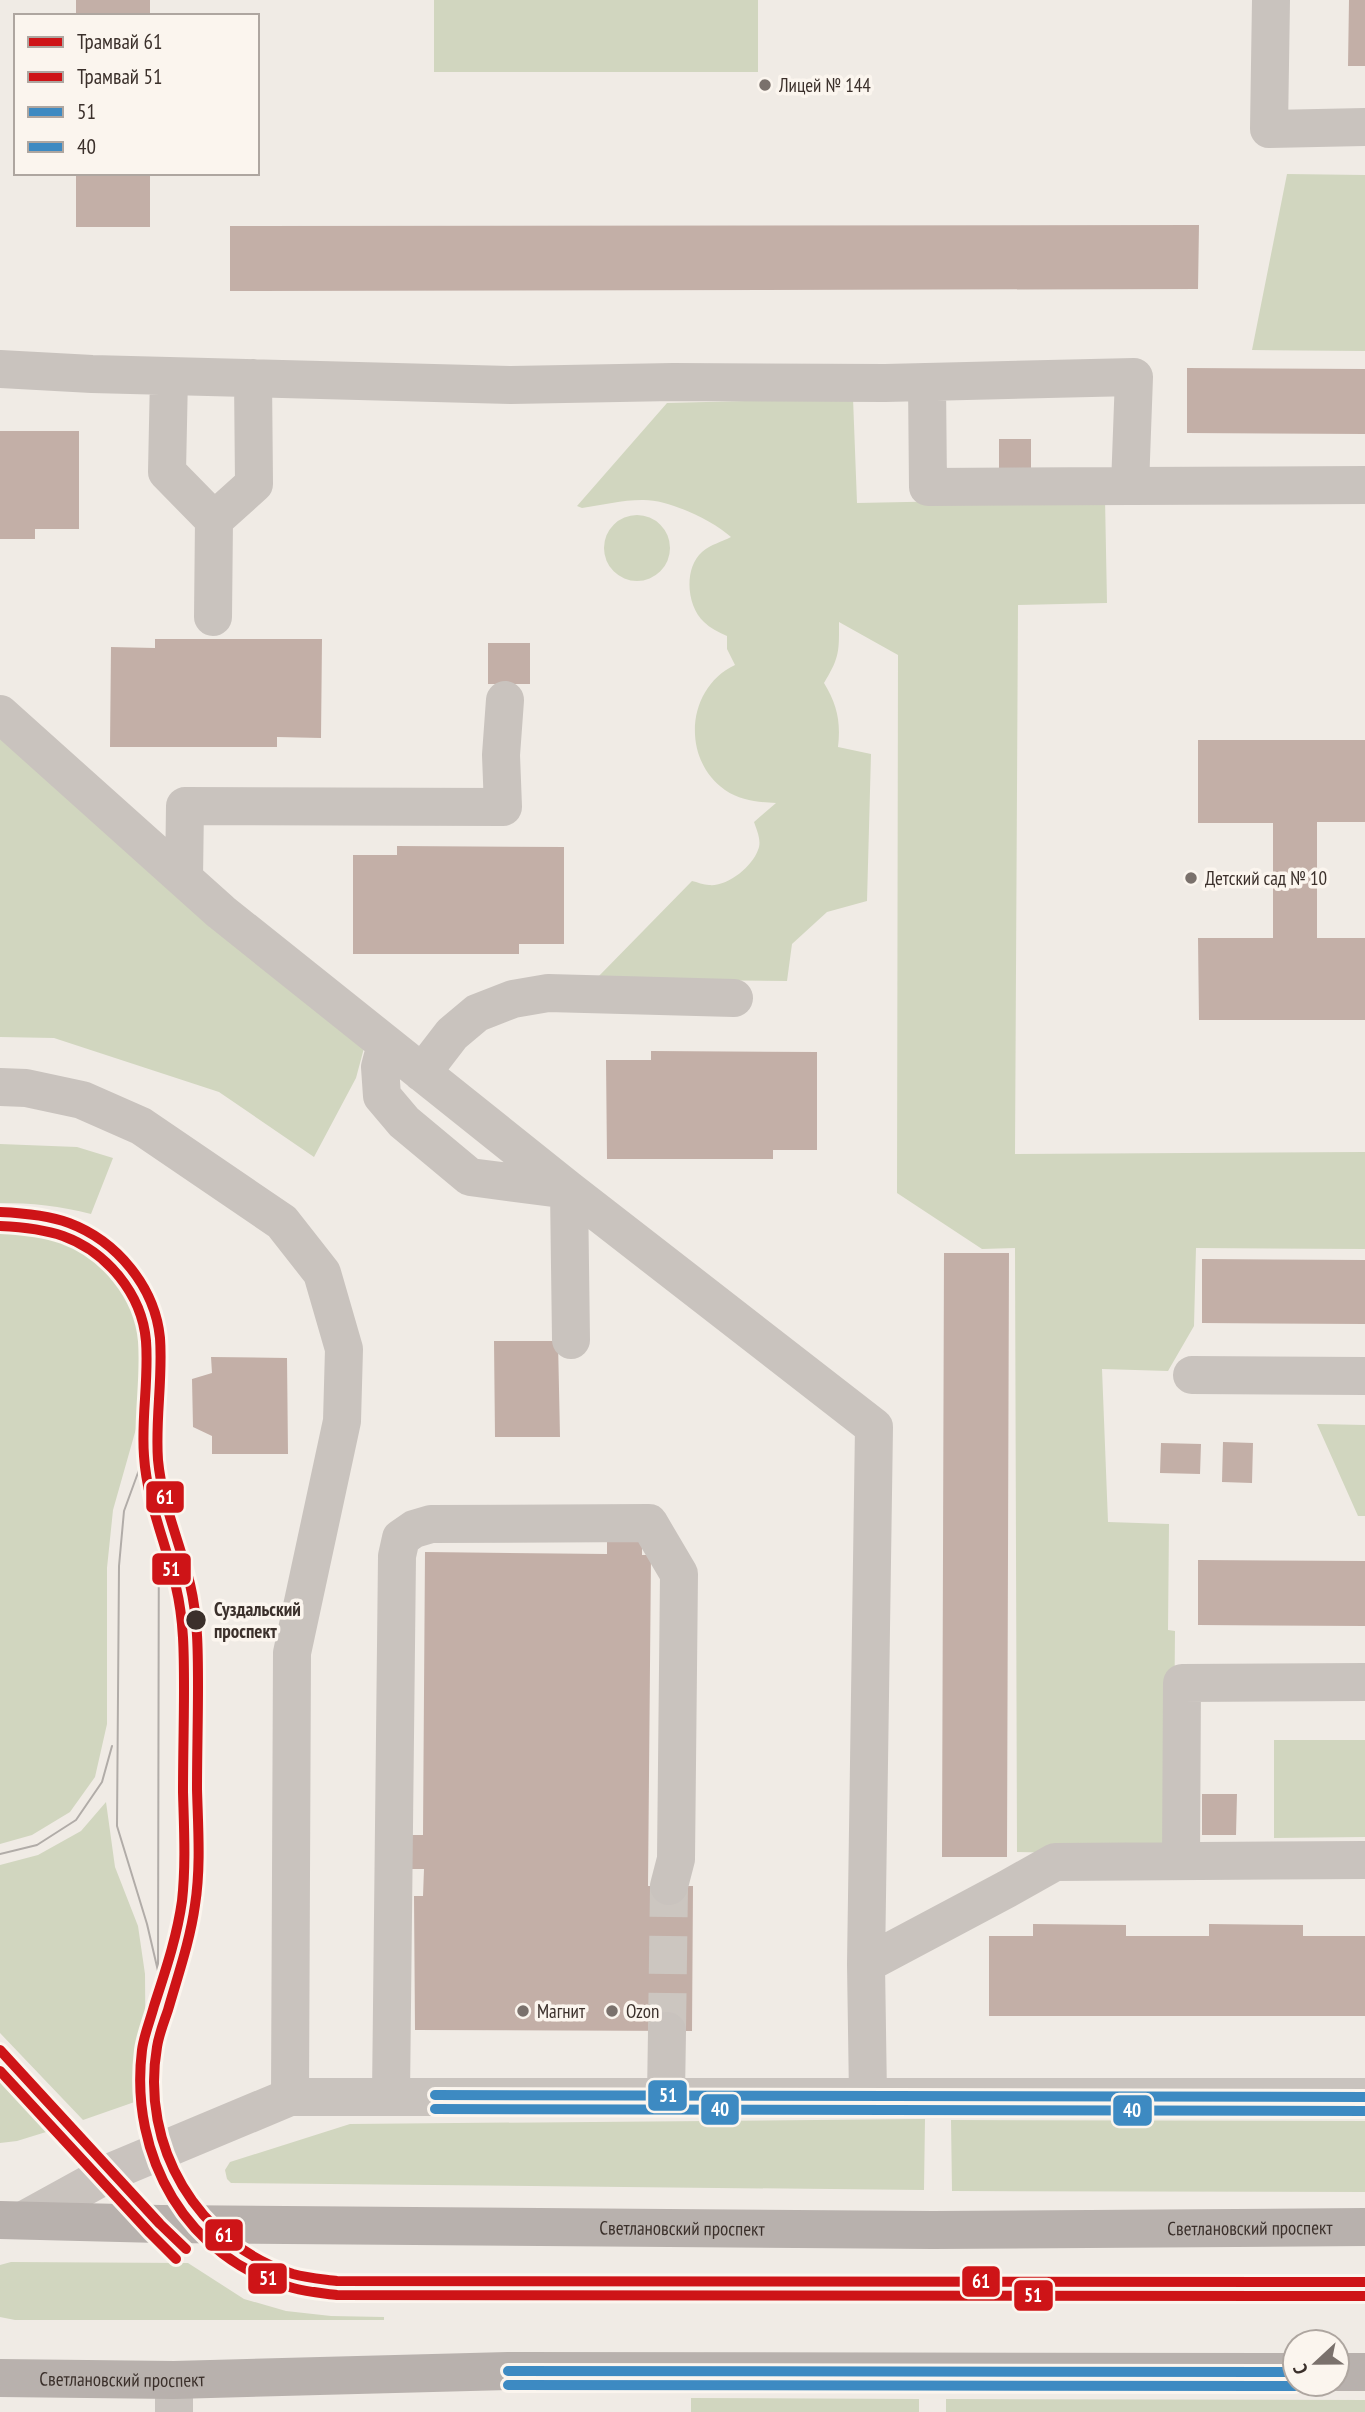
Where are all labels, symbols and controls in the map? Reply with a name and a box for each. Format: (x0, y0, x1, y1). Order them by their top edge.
legend (14, 14, 259, 175)
text: Трамвай 61 (77, 28, 162, 55)
text: Трамвай 51 (77, 63, 162, 90)
place label: Лицей № 144 (778, 73, 871, 97)
marker: Лицей № 144 (757, 77, 773, 93)
text: 51 (77, 98, 96, 125)
text: 40 (77, 133, 96, 160)
place label: Детский сад № 10 (1205, 866, 1327, 890)
marker: Детский сад № 10 (1183, 870, 1199, 886)
line badge: 61 (145, 1480, 185, 1514)
text: 61 (156, 1485, 174, 1509)
line badge: 51 (151, 1552, 192, 1586)
text: 51 (162, 1557, 180, 1581)
place label: Суздальский проспект (214, 1597, 301, 1643)
marker: Суздальский проспект (184, 1608, 208, 1632)
place label: Магнит (537, 1999, 586, 2023)
place label: Ozon (626, 1999, 659, 2023)
marker: Магнит (515, 2003, 531, 2019)
marker: Ozon (604, 2003, 620, 2019)
line badge: 51 (647, 2079, 688, 2112)
text: 51 (659, 2083, 677, 2107)
line badge: 40 (700, 2093, 740, 2126)
line badge: 40 (1112, 2094, 1153, 2127)
text: 40 (711, 2097, 729, 2121)
text: 40 (1123, 2098, 1141, 2122)
street label: Светлановский проспект (599, 2215, 766, 2241)
street label: Светлановский проспект (1167, 2215, 1334, 2240)
line badge: 61 (204, 2218, 244, 2252)
text: 61 (215, 2223, 233, 2247)
line badge: 51 (247, 2262, 288, 2295)
line badge: 61 (961, 2265, 1001, 2298)
text: 51 (259, 2266, 277, 2290)
text: 61 (972, 2269, 990, 2293)
line badge: 51 (1013, 2279, 1054, 2312)
text: 51 (1024, 2283, 1042, 2307)
north arrow (1281, 2328, 1351, 2398)
text: С (1287, 2361, 1313, 2378)
street label: Светлановский проспект (39, 2366, 206, 2392)

